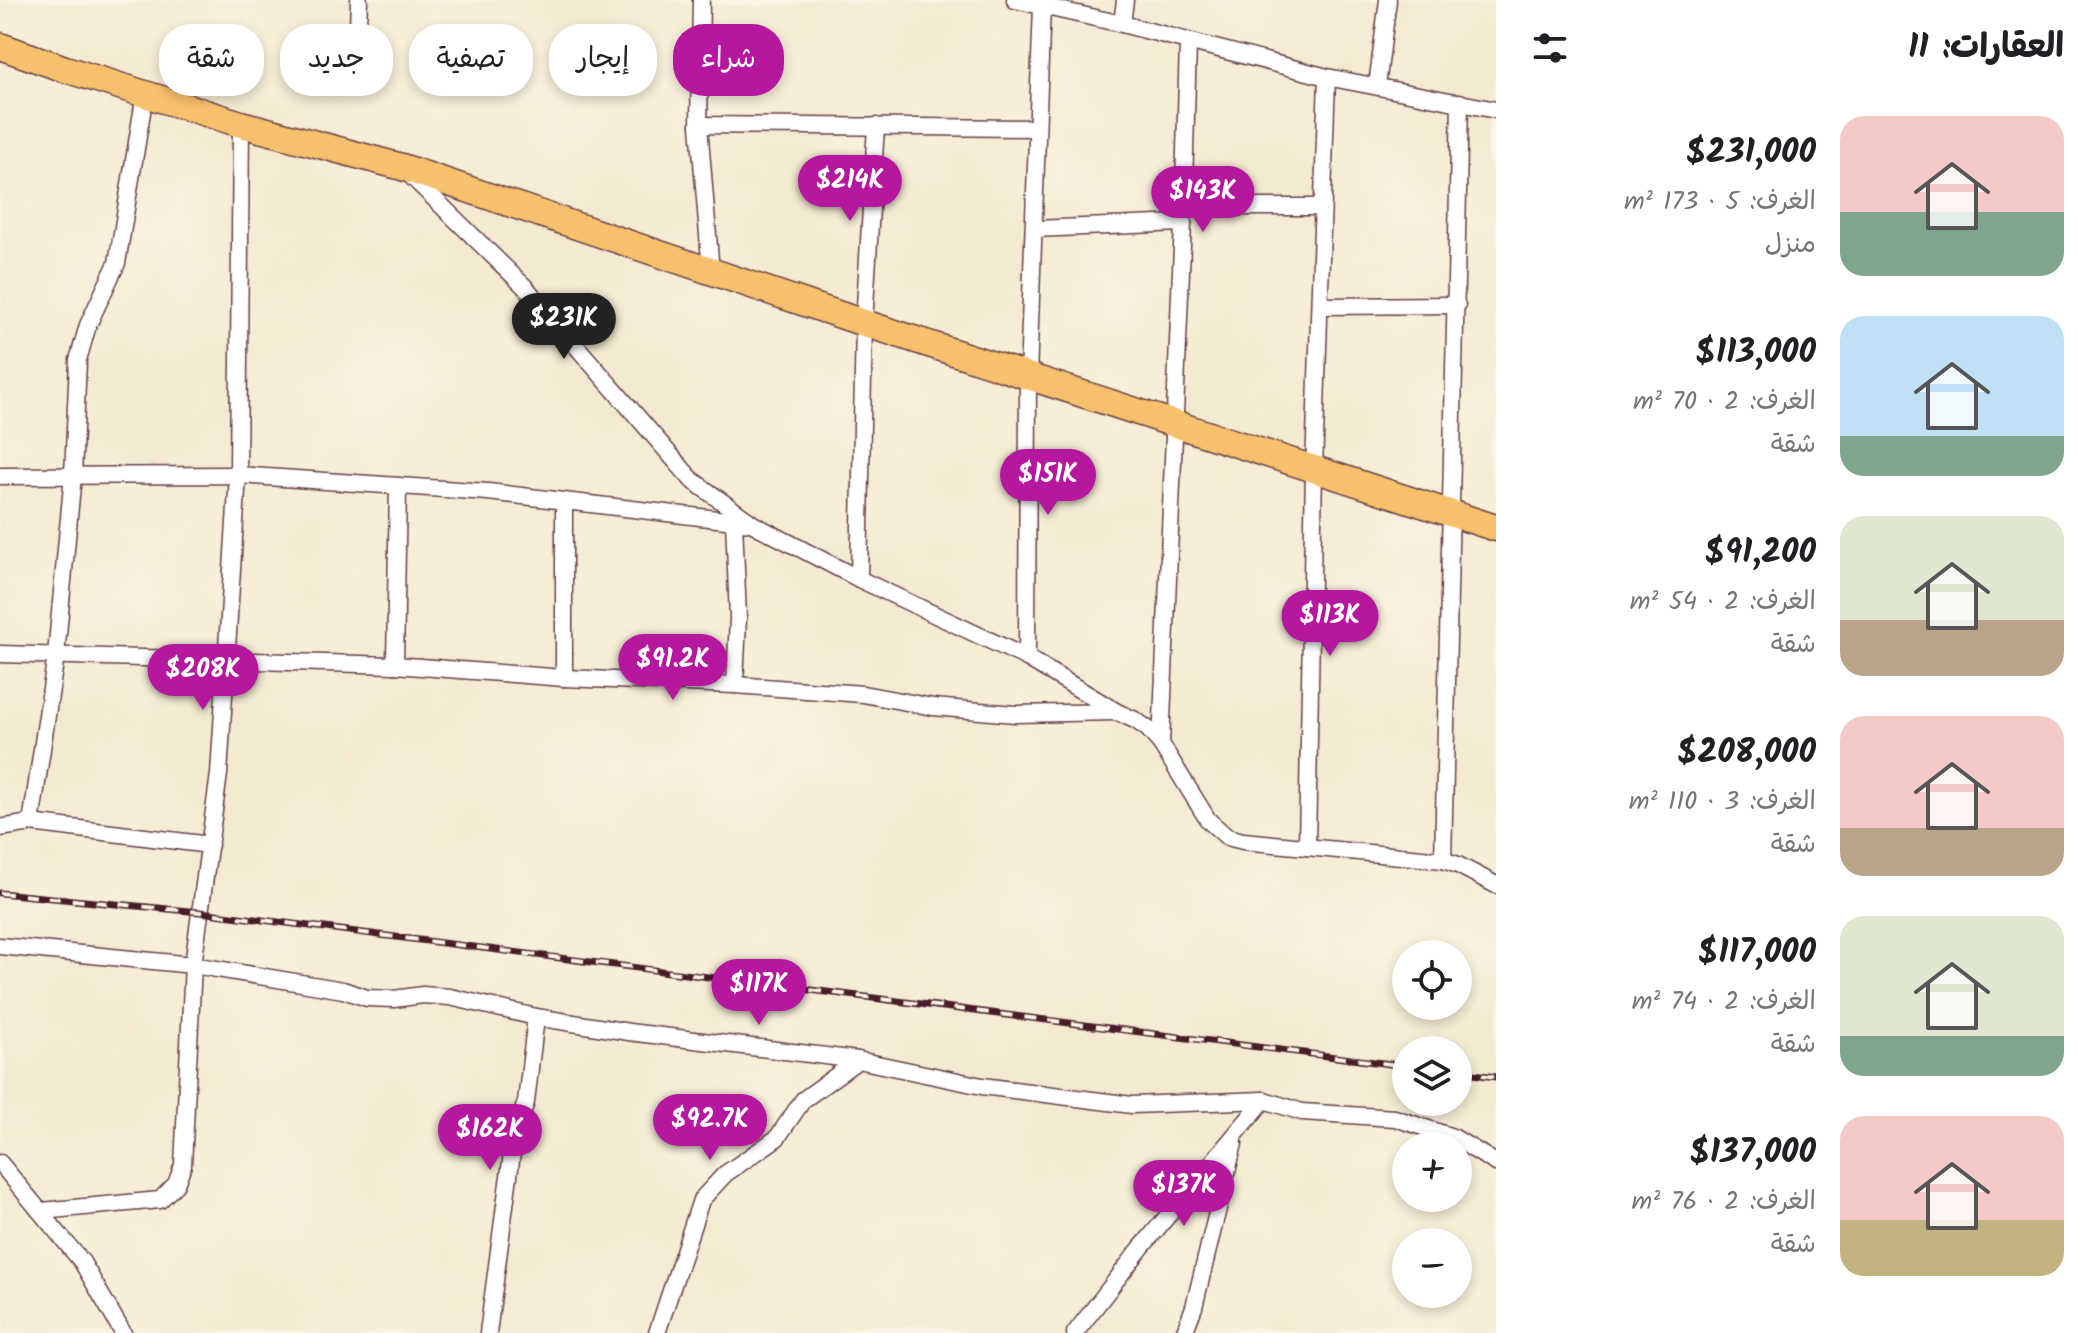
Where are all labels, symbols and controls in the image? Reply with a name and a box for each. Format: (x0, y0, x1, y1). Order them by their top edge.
text: العقارات: 11 (1908, 21, 2064, 75)
chip: شقة (159, 24, 264, 96)
chip: جديد (280, 24, 393, 96)
chip: تصفية (409, 24, 533, 96)
chip: إيجار (549, 24, 657, 96)
chip: شراء (673, 24, 784, 96)
icon: filters (1528, 26, 1572, 70)
text: $231,000 (1686, 126, 1816, 180)
icon: home (1904, 148, 2000, 244)
pin: $214K (794, 155, 906, 223)
text: $214K (816, 160, 884, 202)
pin: $143K (1147, 166, 1259, 234)
text: $143K (1169, 171, 1237, 213)
text: الغرف: 5 · 173 m² (1624, 181, 1816, 223)
text: منزل (1765, 224, 1816, 266)
pin: $231K (508, 293, 620, 361)
text: $231K (530, 298, 598, 340)
text: $113,000 (1696, 326, 1816, 380)
icon: home (1904, 348, 2000, 444)
text: الغرف: 2 · 70 m² (1633, 381, 1816, 423)
text: شقة (1771, 424, 1816, 466)
pin: $151K (992, 449, 1104, 517)
text: $151K (1018, 454, 1078, 496)
text: $91,200 (1705, 526, 1816, 580)
icon: home (1904, 548, 2000, 644)
text: الغرف: 2 · 54 m² (1630, 581, 1816, 623)
pin: $113K (1274, 590, 1386, 658)
text: $113K (1300, 595, 1360, 637)
text: شقة (1771, 624, 1816, 666)
pin: $91.2K (608, 634, 738, 702)
text: $91.2K (636, 639, 710, 681)
pin: $208K (147, 644, 259, 712)
text: $208K (166, 649, 240, 691)
text: $208,000 (1677, 726, 1816, 780)
icon: home (1904, 748, 2000, 844)
text: الغرف: 3 · 110 m² (1629, 781, 1816, 823)
text: شقة (1771, 824, 1816, 866)
text: $117,000 (1698, 926, 1816, 980)
map controls (1392, 940, 1472, 1308)
button: locate (1392, 940, 1472, 1020)
icon: home (1904, 948, 2000, 1044)
pin: $117K (703, 959, 815, 1027)
text: $117K (729, 964, 789, 1006)
text: الغرف: 2 · 74 m² (1632, 981, 1816, 1023)
text: شقة (1771, 1024, 1816, 1066)
button: layers (1392, 1036, 1472, 1116)
pin: $92.7K (645, 1094, 775, 1162)
text: $92.7K (671, 1099, 749, 1141)
pin: $162K (434, 1104, 546, 1172)
text: $162K (456, 1109, 524, 1151)
text: $137,000 (1690, 1126, 1816, 1180)
button: + (1392, 1132, 1472, 1212)
icon: home (1904, 1148, 2000, 1244)
pin: $137K (1128, 1160, 1240, 1228)
text: $137K (1151, 1165, 1217, 1207)
text: الغرف: 2 · 76 m² (1631, 1181, 1816, 1223)
text: شقة (1771, 1224, 1816, 1266)
button: − (1392, 1228, 1472, 1308)

